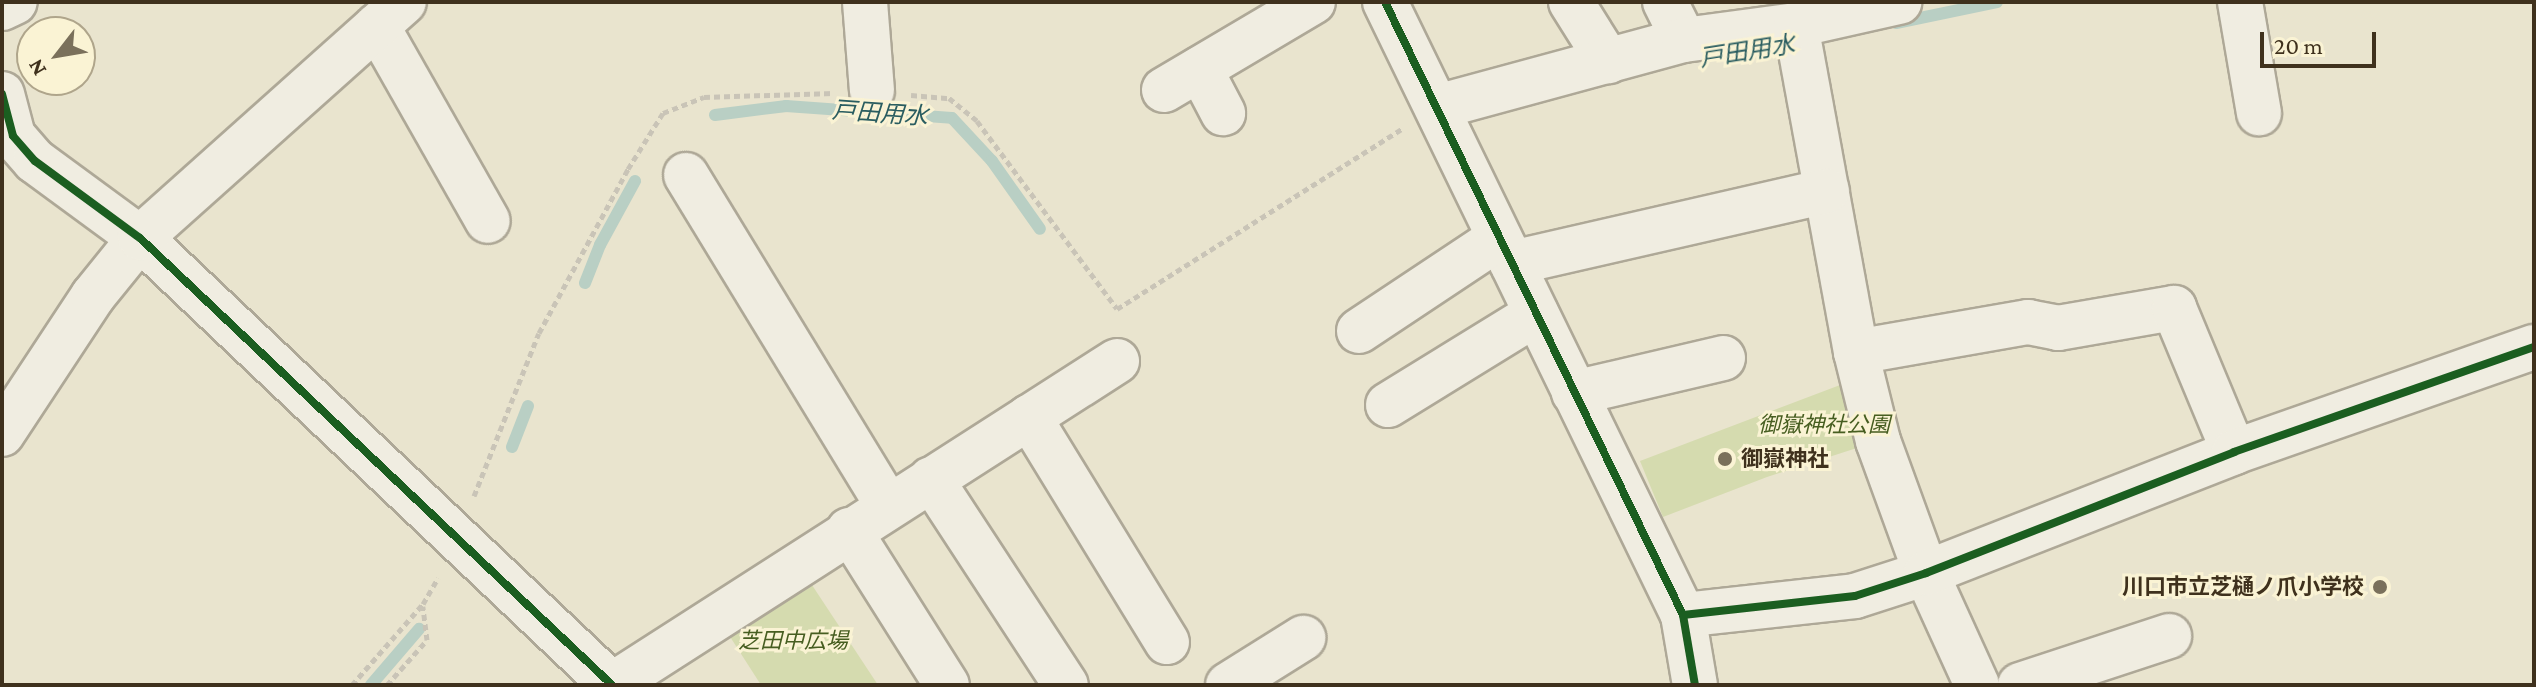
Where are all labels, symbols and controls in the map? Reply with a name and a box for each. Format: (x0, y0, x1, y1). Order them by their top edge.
north arrow (16, 16, 96, 96)
scale bar (2264, 16, 2380, 66)
water label: 戸田用水 (1697, 29, 1797, 73)
text: 20 m (2274, 32, 2323, 59)
text: N (22, 55, 51, 80)
water label: 戸田用水 (831, 95, 929, 131)
park label: 御嶽神社公園 (1758, 412, 1890, 438)
place label: 御嶽神社 (1741, 446, 1829, 472)
marker: 御嶽神社 (1716, 450, 1734, 468)
place label: 川口市立芝樋ノ爪小学校 (2122, 574, 2364, 600)
marker: 川口市立芝樋ノ爪小学校 (2371, 578, 2389, 596)
park label: 芝田中広場 (738, 628, 848, 654)

